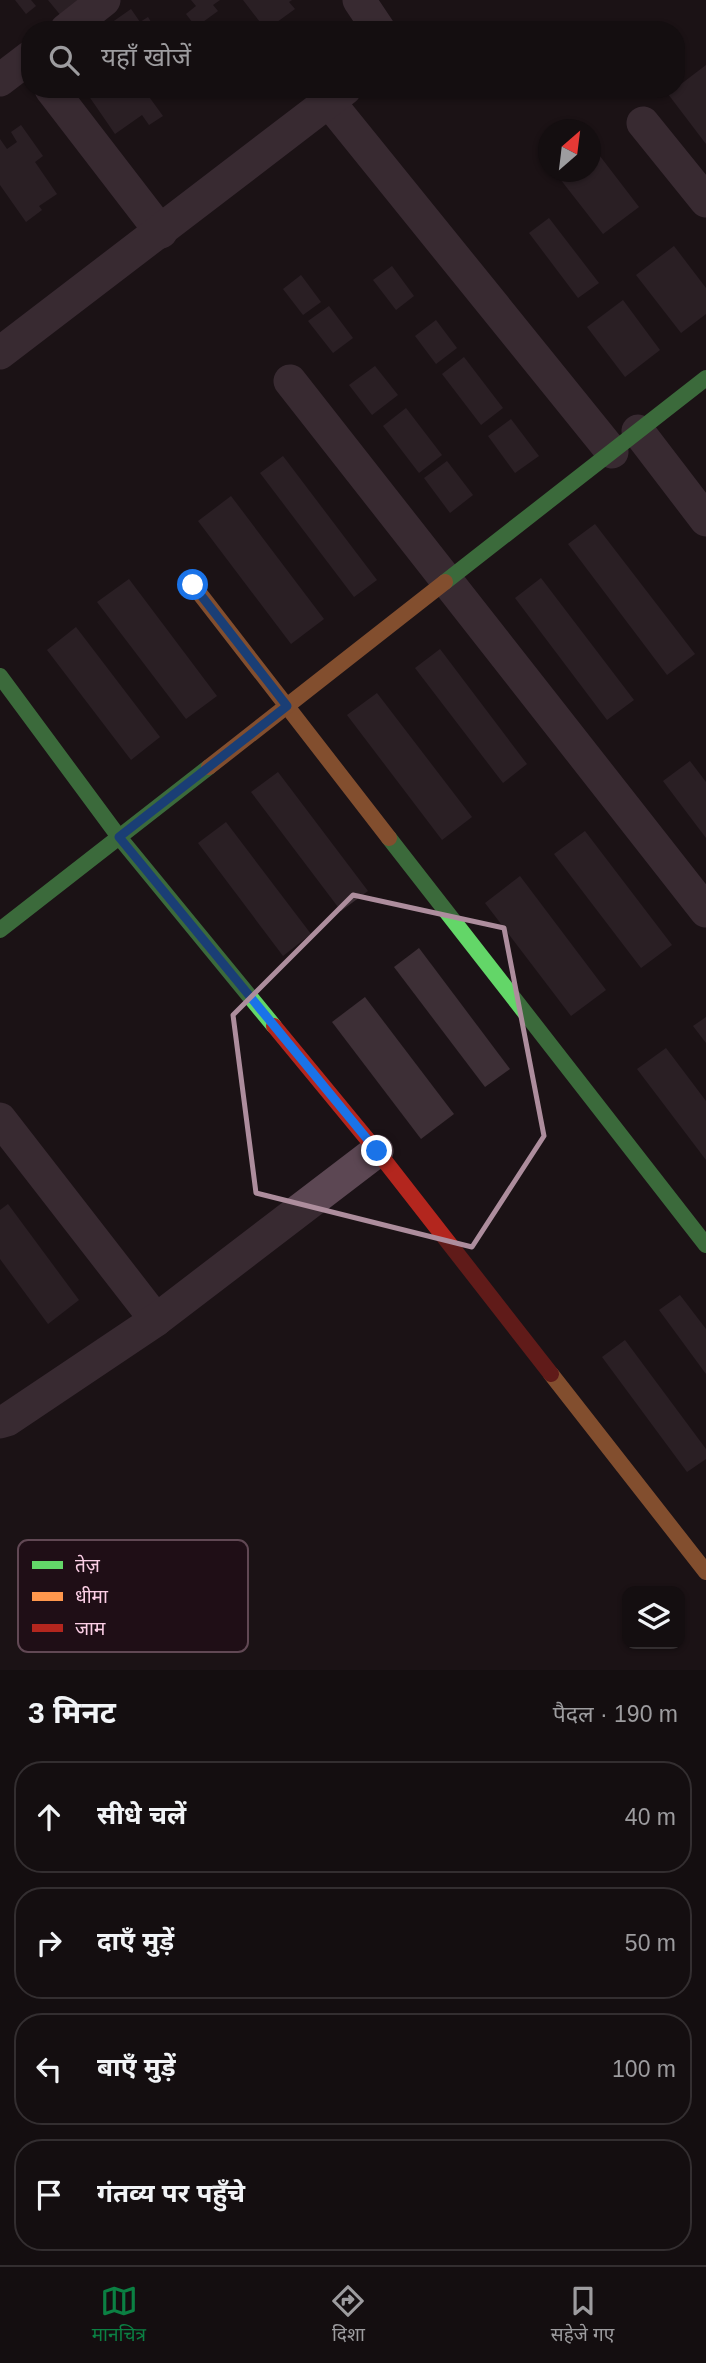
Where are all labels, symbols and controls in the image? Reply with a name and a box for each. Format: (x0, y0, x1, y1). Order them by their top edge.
search box (21, 21, 685, 98)
icon: search (45, 41, 83, 79)
text: यहाँ खोजें (101, 42, 191, 72)
north arrow (538, 119, 601, 182)
route start (177, 569, 208, 600)
route end (361, 1135, 392, 1166)
legend (18, 1540, 248, 1652)
text: तेज़ (75, 1554, 101, 1576)
text: धीमा (75, 1586, 109, 1607)
map controls (622, 1586, 685, 1649)
button: layers (622, 1586, 685, 1649)
text: जाम (75, 1618, 106, 1639)
text: 3 मिनट (28, 1696, 116, 1729)
text: पैदल · 190 m (553, 1701, 678, 1727)
icon: ahead (30, 1798, 68, 1836)
text: सीधे चलें (97, 1800, 186, 1830)
text: 40 m (625, 1804, 676, 1830)
icon: right (30, 1924, 68, 1962)
text: दाएँ मुड़ें (97, 1926, 174, 1956)
text: 50 m (625, 1930, 676, 1956)
icon: left (30, 2050, 68, 2088)
text: बाएँ मुड़ें (97, 2052, 176, 2082)
text: 100 m (612, 2056, 676, 2082)
icon: arrive (30, 2176, 68, 2214)
text: गंतव्य पर पहुँचे (97, 2178, 245, 2208)
tab: मानचित्र (92, 2282, 146, 2349)
tab: दिशा (329, 2282, 367, 2349)
tab: सहेजे गए (551, 2282, 614, 2349)

